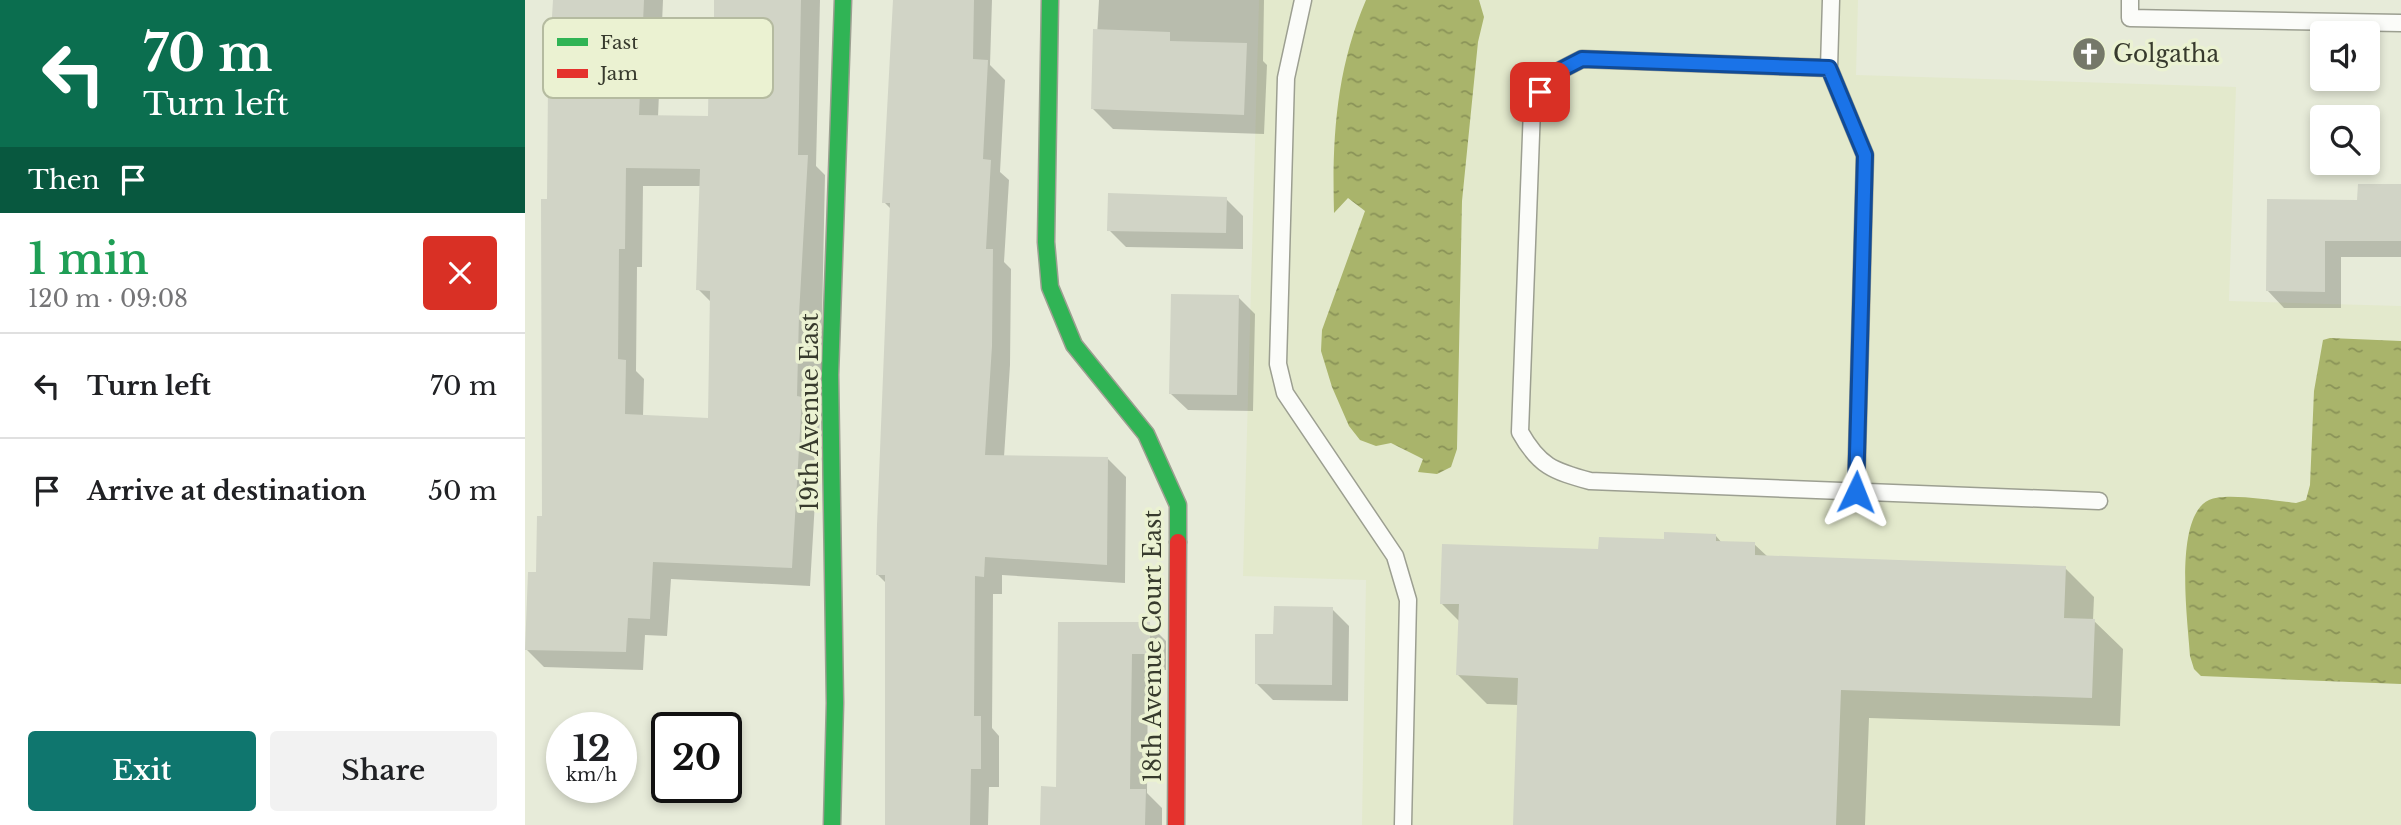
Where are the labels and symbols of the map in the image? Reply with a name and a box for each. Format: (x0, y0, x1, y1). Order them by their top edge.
legend (543, 18, 773, 98)
text: Fast (600, 31, 639, 54)
church icon: Golgatha (2070, 35, 2108, 73)
place label: Golgatha (2113, 40, 2220, 68)
text: Jam (597, 62, 638, 85)
pin (1510, 62, 1570, 122)
street label: 19th Avenue East (796, 313, 824, 511)
position arrow (1819, 455, 1893, 529)
street label: 18th Avenue Court East (1139, 510, 1167, 782)
speed limit sign: 20 (651, 712, 742, 803)

